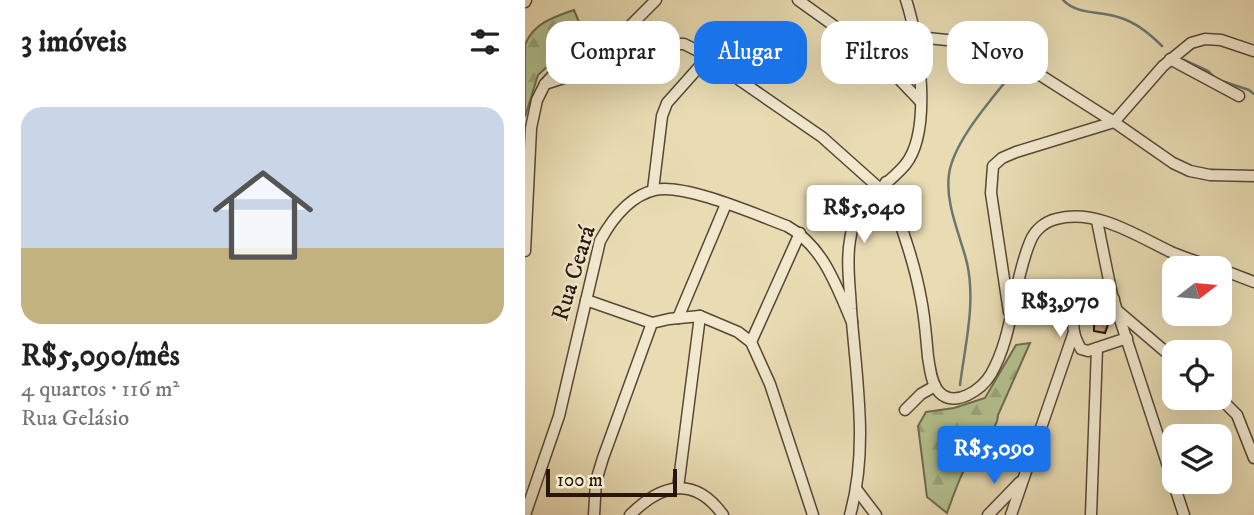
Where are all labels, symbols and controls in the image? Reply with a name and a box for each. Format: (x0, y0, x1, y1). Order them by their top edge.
chip: Comprar (546, 21, 680, 84)
chip: Alugar (694, 21, 807, 84)
chip: Filtros (821, 21, 933, 84)
chip: Novo (947, 21, 1048, 84)
icon: filters (466, 23, 504, 61)
text: 3 imóveis (21, 24, 127, 61)
icon: home (200, 152, 326, 278)
pin: R$5,040 (799, 186, 929, 245)
text: R$5,040 (823, 193, 905, 222)
street label: Rua Ceará (545, 221, 603, 324)
north arrow (1162, 256, 1232, 326)
map controls (1162, 256, 1232, 494)
pin: R$3,970 (995, 280, 1125, 339)
text: R$3,970 (1021, 287, 1099, 316)
text: R$5,090/mês (21, 338, 180, 375)
button: locate (1162, 340, 1232, 410)
text: 4 quartos · 116 m² (21, 375, 179, 404)
text: Rua Gelásio (21, 404, 129, 433)
button: layers (1162, 424, 1232, 494)
pin: R$5,090 (929, 426, 1059, 486)
text: R$5,090 (953, 434, 1035, 463)
scale bar (546, 466, 677, 498)
text: 100 m (557, 469, 603, 492)

